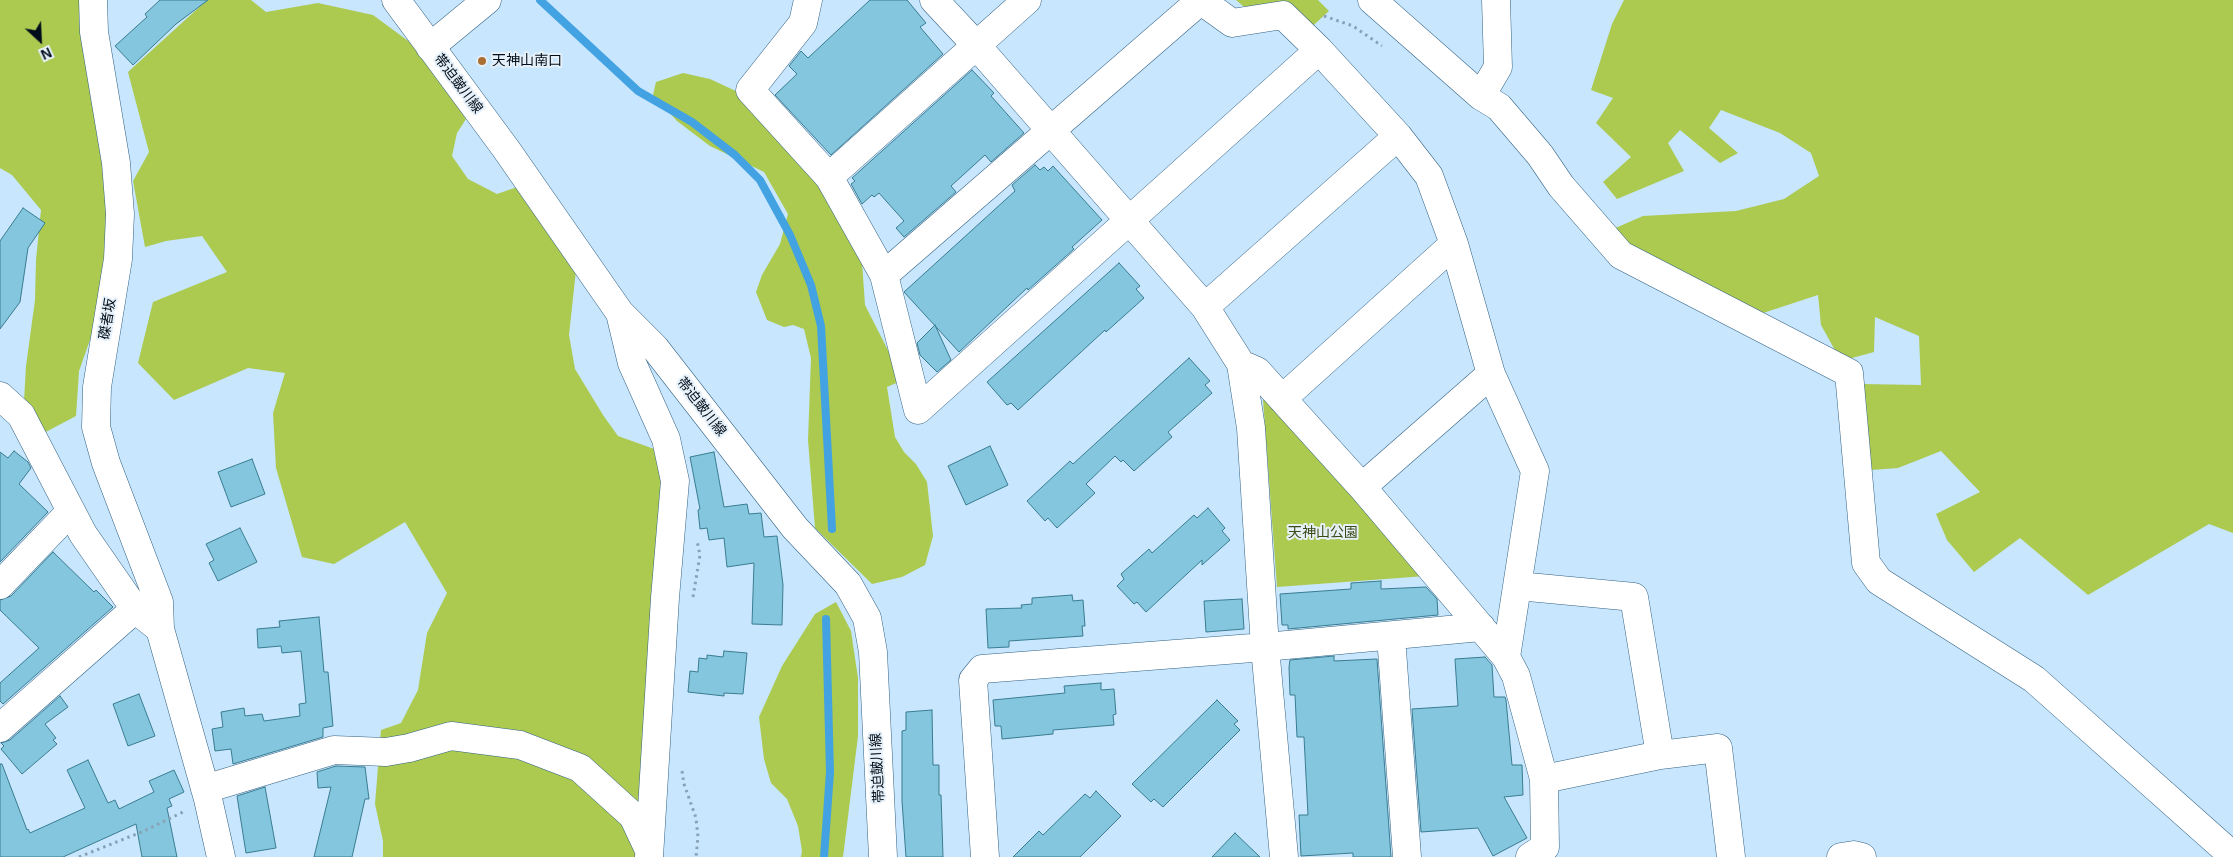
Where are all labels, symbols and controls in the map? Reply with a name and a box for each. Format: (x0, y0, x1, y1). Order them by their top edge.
north arrow (15, 15, 65, 65)
text: N (38, 44, 54, 63)
street label: 帯迫皷川線 (430, 51, 486, 117)
place label: 天神山南口 (492, 53, 562, 69)
marker: 天神山南口 (476, 55, 488, 67)
street label: 磔者坂 (96, 297, 120, 341)
street label: 帯迫皷川線 (673, 374, 729, 440)
park label: 天神山公園 (1288, 525, 1358, 541)
street label: 帯迫皷川線 (868, 733, 888, 803)

